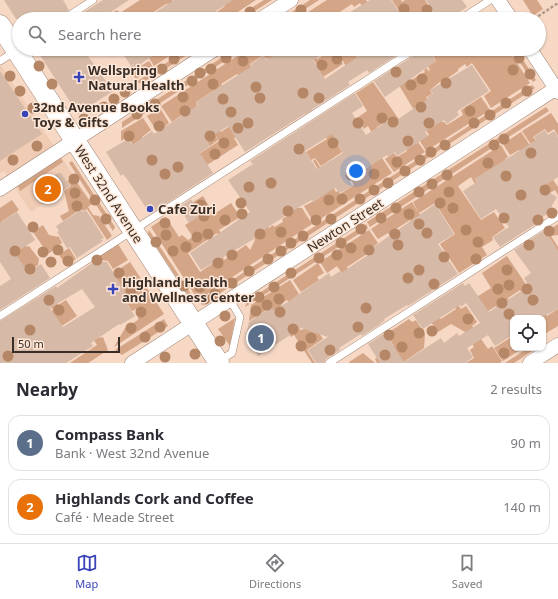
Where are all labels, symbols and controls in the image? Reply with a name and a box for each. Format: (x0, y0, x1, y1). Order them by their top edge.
search box (12, 12, 546, 56)
icon: search (26, 23, 48, 45)
text: Search here (58, 24, 141, 44)
place label: Wellspring Natural Health (88, 61, 185, 94)
marker: Wellspring Natural Health (73, 71, 85, 83)
place label: 32nd Avenue Books Toys & Gifts (33, 98, 160, 131)
marker: 32nd Avenue Books Toys & Gifts (20, 109, 30, 119)
street label: West 32nd Avenue (71, 142, 147, 246)
your location (346, 161, 366, 181)
pin: 2 (35, 174, 61, 204)
street label: Newton Street (303, 193, 387, 256)
place label: Cafe Zuri (158, 200, 216, 218)
marker: Cafe Zuri (145, 204, 155, 214)
place label: Highland Health and Wellness Center (122, 273, 254, 306)
marker: Highland Health and Wellness Center (107, 283, 119, 295)
map controls (510, 315, 546, 351)
button: locate (510, 315, 546, 351)
pin: 1 (248, 323, 274, 353)
scale bar (12, 335, 120, 354)
text: 50 m (18, 336, 44, 351)
text: Nearby (16, 378, 78, 401)
text: 2 results (490, 380, 542, 398)
text: Compass Bank (55, 424, 164, 444)
text: 1 (26, 434, 34, 452)
text: 90 m (511, 434, 541, 452)
text: Bank · West 32nd Avenue (55, 444, 209, 462)
text: Highlands Cork and Coffee (55, 488, 254, 508)
text: 2 (26, 498, 34, 516)
text: 140 m (503, 498, 541, 516)
text: Café · Meade Street (55, 508, 174, 526)
tab: Map (75, 552, 98, 591)
tab: Directions (249, 552, 301, 591)
tab: Saved (452, 552, 483, 591)

